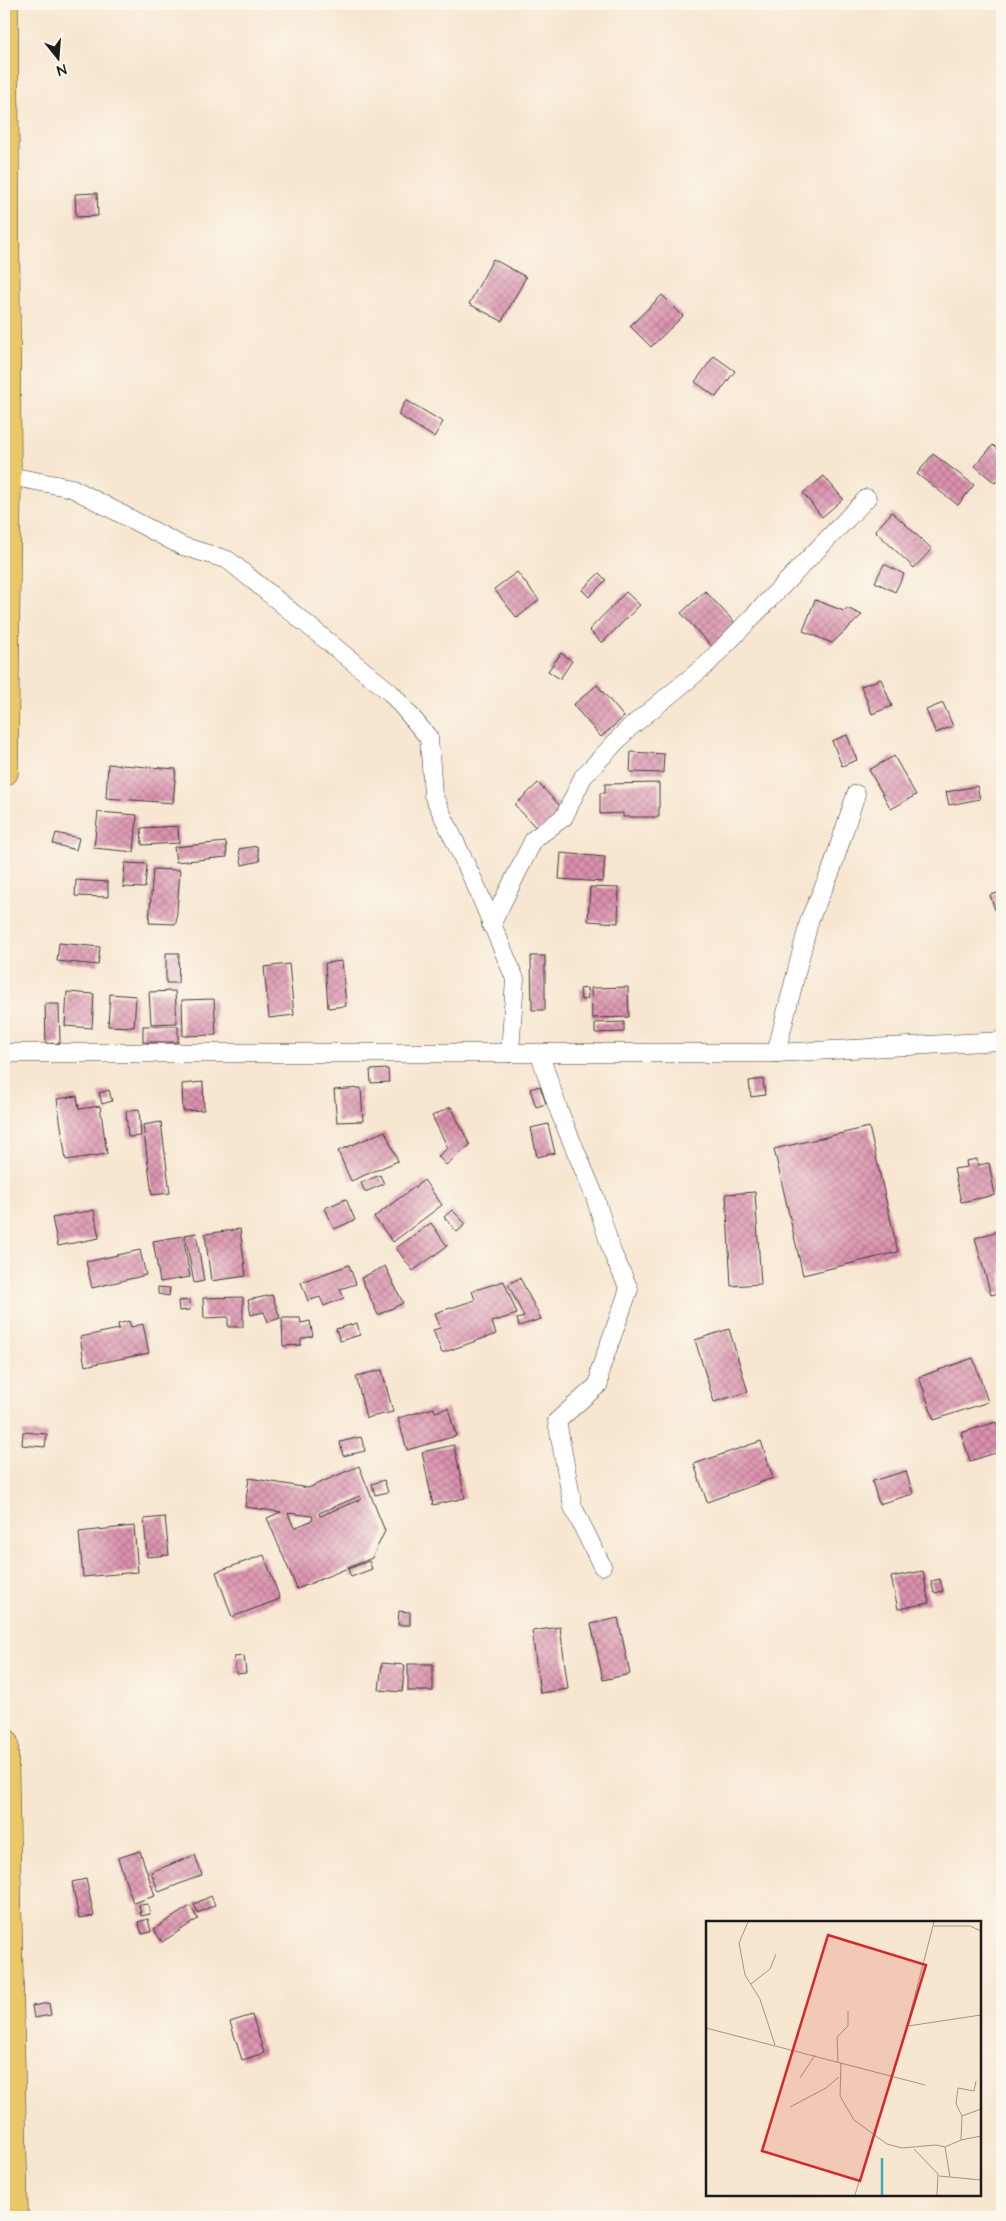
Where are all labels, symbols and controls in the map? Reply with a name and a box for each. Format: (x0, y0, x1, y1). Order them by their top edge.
north arrow (32, 32, 82, 82)
text: N (54, 59, 69, 80)
inset map (706, 1921, 981, 2196)

